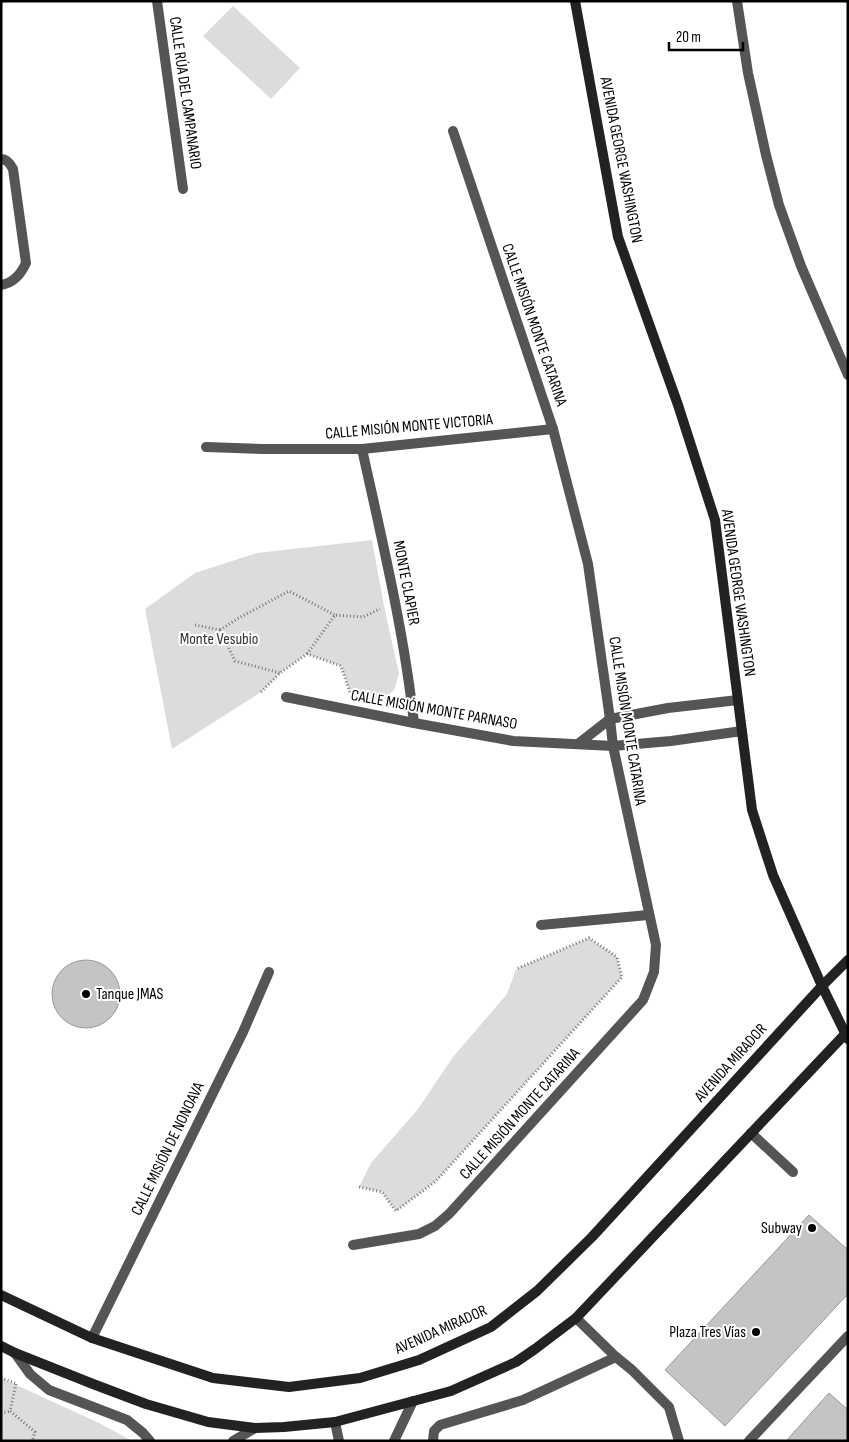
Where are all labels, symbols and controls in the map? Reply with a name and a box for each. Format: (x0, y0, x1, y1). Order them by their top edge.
street label: CALLE RÚA DEL CAMPANARIO (165, 15, 205, 171)
scale bar (669, 20, 743, 52)
text: 20 m (676, 28, 701, 47)
street label: AVENIDA GEORGE WASHINGTON (595, 74, 646, 245)
street label: CALLE MISIÓN MONTE CATARINA (497, 241, 571, 409)
street label: CALLE MISIÓN MONTE VICTORIA (325, 410, 494, 444)
street label: AVENIDA GEORGE WASHINGTON (717, 507, 759, 678)
street label: MONTE CLAPIER (388, 539, 424, 627)
park label: Monte Vesubio (180, 630, 258, 649)
street label: CALLE MISIÓN MONTE CATARINA (604, 635, 650, 807)
street label: CALLE MISIÓN MONTE PARNASO (349, 686, 519, 734)
place label: Tanque JMAS (96, 985, 163, 1004)
marker: Tanque JMAS (80, 988, 92, 1000)
street label: AVENIDA MIRADOR (690, 1020, 771, 1107)
street label: CALLE MISIÓN MONTE CATARINA (456, 1044, 584, 1184)
street label: CALLE MISIÓN DE NONOAVA (127, 1079, 209, 1219)
place label: Subway (761, 1219, 802, 1238)
marker: Subway (806, 1222, 818, 1234)
street label: AVENIDA MIRADOR (391, 1301, 490, 1359)
place label: Plaza Tres Vías (669, 1323, 746, 1342)
marker: Plaza Tres Vías (750, 1326, 762, 1338)

